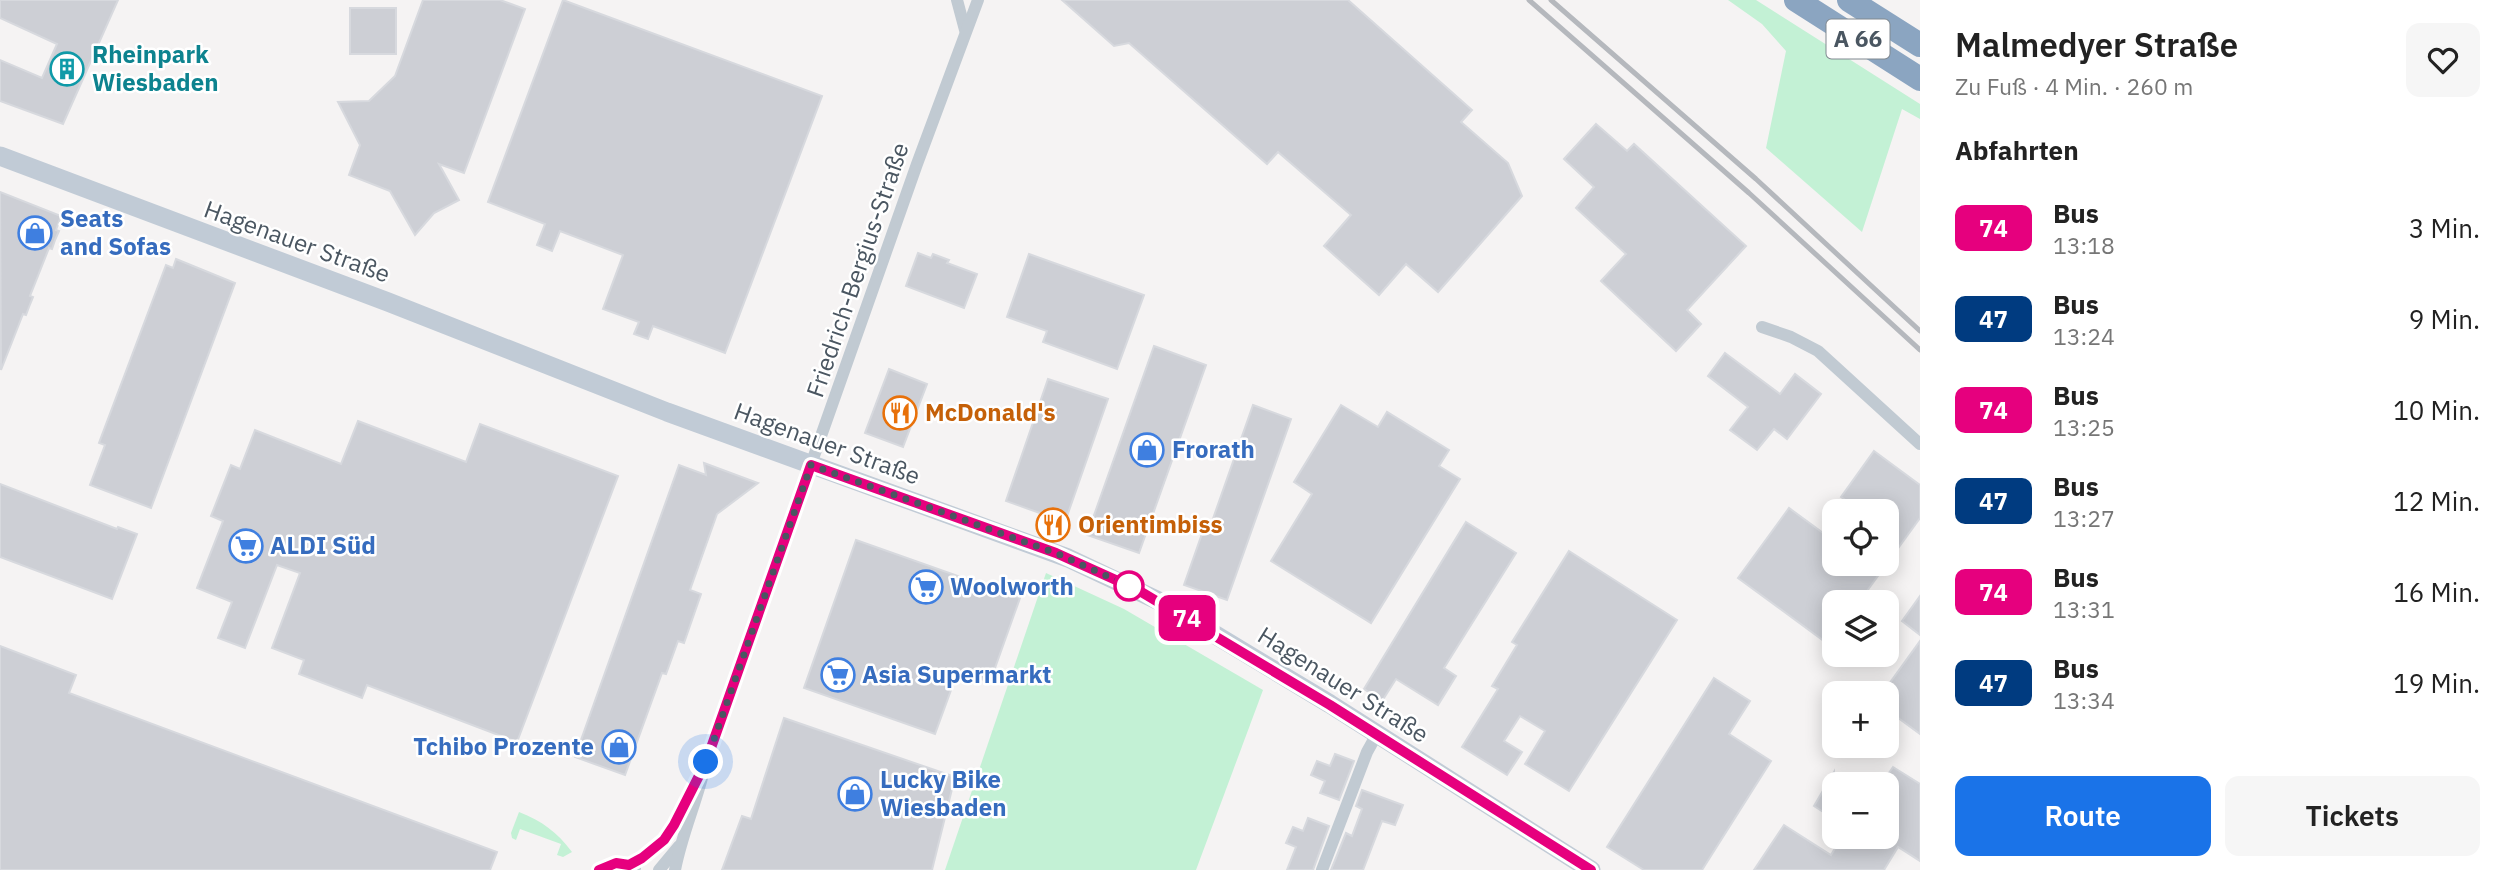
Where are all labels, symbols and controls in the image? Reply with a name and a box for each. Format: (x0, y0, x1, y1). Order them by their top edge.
road number: A 66 (1826, 20, 1890, 58)
text: Malmedyer Straße (1955, 23, 2238, 66)
button: heart (2406, 23, 2480, 97)
place label: Rheinpark Wiesbaden (92, 38, 218, 98)
building icon: Rheinpark Wiesbaden (48, 50, 86, 88)
text: Zu Fuß · 4 Min. · 260 m (1955, 71, 2193, 101)
text: Abfahrten (1955, 133, 2079, 167)
street label: Friedrich-Bergius-Straße (798, 138, 916, 401)
street label: Hagenauer Straße (200, 193, 395, 290)
text: Bus (2053, 196, 2099, 230)
place label: Seats and Sofas (60, 202, 171, 262)
text: 3 Min. (2409, 211, 2480, 245)
text: 74 (1979, 212, 2008, 244)
shop icon: Seats and Sofas (16, 214, 54, 252)
text: 13:18 (2053, 230, 2115, 260)
text: Bus (2053, 287, 2099, 321)
text: 9 Min. (2409, 302, 2480, 336)
text: 47 (1979, 303, 2008, 335)
text: 13:24 (2053, 321, 2115, 351)
text: Bus (2053, 378, 2099, 412)
text: 10 Min. (2393, 393, 2480, 427)
restaurant icon: McDonald's (881, 394, 919, 432)
text: 74 (1979, 394, 2008, 426)
street label: Hagenauer Straße (730, 395, 925, 492)
place label: McDonald's (925, 396, 1056, 428)
text: 13:25 (2053, 412, 2115, 442)
shop icon: Frorath (1128, 431, 1166, 469)
place label: Frorath (1172, 433, 1255, 465)
text: Bus (2053, 469, 2099, 503)
text: 12 Min. (2393, 484, 2480, 518)
text: 47 (1979, 485, 2008, 517)
map controls (1822, 499, 1899, 849)
button: locate (1822, 499, 1899, 576)
text: 13:27 (2053, 503, 2115, 533)
restaurant icon: Orientimbiss (1034, 506, 1072, 544)
place label: Orientimbiss (1078, 508, 1222, 540)
supermarket icon: ALDI Süd (227, 527, 265, 565)
place label: ALDI Süd (270, 529, 376, 561)
text: Bus (2053, 560, 2099, 594)
supermarket icon: Woolworth (907, 568, 945, 606)
place label: Woolworth (950, 570, 1074, 602)
unlabelled marker (1114, 571, 1144, 601)
text: 16 Min. (2393, 575, 2480, 609)
text: 74 (1979, 576, 2008, 608)
button: layers (1822, 590, 1899, 667)
text: 13:31 (2053, 594, 2115, 624)
line badge: 74 (1156, 595, 1218, 641)
text: 74 (1173, 602, 1201, 634)
street label: Hagenauer Straße (1252, 619, 1435, 750)
text: Bus (2053, 651, 2099, 685)
supermarket icon: Asia Supermarkt (819, 656, 857, 694)
place label: Asia Supermarkt (862, 658, 1051, 690)
text: 19 Min. (2393, 666, 2480, 700)
text: 47 (1979, 667, 2008, 699)
button: + (1822, 681, 1899, 758)
text: 13:34 (2053, 685, 2115, 715)
shop icon: Tchibo Prozente (600, 728, 638, 766)
place label: Tchibo Prozente (413, 730, 594, 762)
your location (688, 744, 723, 779)
place label: Lucky Bike Wiesbaden (880, 763, 1006, 823)
button: − (1822, 772, 1899, 849)
shop icon: Lucky Bike Wiesbaden (836, 775, 874, 813)
button: Route (1955, 776, 2211, 856)
button: Tickets (2225, 776, 2480, 856)

